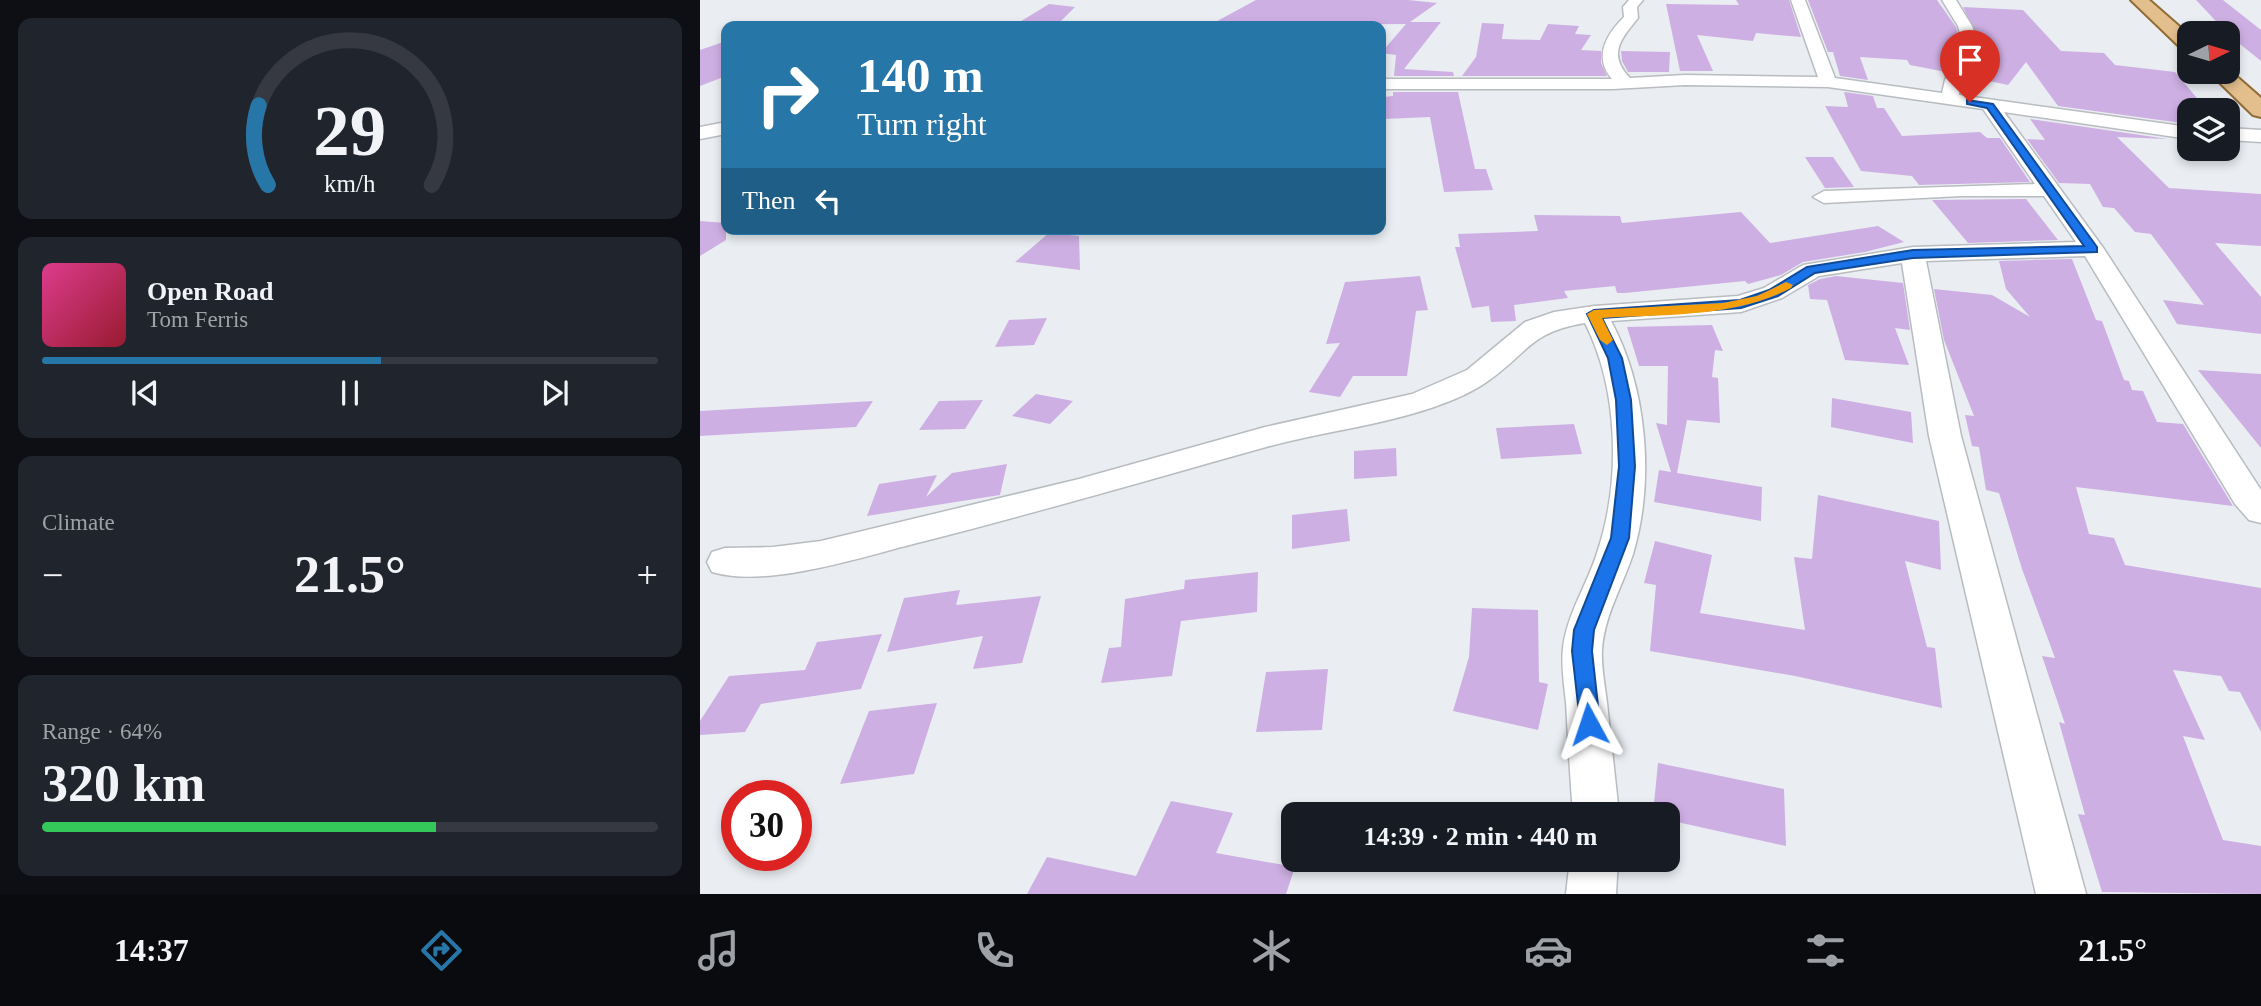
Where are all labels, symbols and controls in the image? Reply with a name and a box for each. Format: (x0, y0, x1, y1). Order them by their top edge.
north arrow (2177, 21, 2240, 84)
map controls (2177, 21, 2240, 161)
pin (1940, 30, 2000, 102)
icon: arrive (1951, 41, 1989, 79)
text: 140 m (857, 48, 984, 103)
icon: right (742, 49, 833, 140)
text: 29 (314, 90, 386, 171)
button: layers (2177, 98, 2240, 161)
text: Turn right (857, 106, 987, 142)
text: km/h (324, 169, 376, 196)
icon: left (809, 182, 847, 220)
text: Then (742, 186, 795, 215)
text: Open Road (147, 277, 273, 306)
text: Tom Ferris (147, 307, 248, 332)
icon: previous (126, 374, 164, 412)
icon: pause (331, 374, 369, 412)
icon: next (536, 374, 574, 412)
text: Climate (42, 510, 115, 535)
text: 21.5° (294, 546, 406, 603)
text: − (42, 554, 63, 596)
text: + (637, 554, 658, 596)
position arrow (1552, 687, 1626, 761)
text: Range · 64% (42, 719, 162, 744)
text: 320 km (42, 755, 205, 812)
speed limit sign: 30 (721, 780, 812, 871)
text: 14:39 · 2 min · 440 m (1364, 822, 1598, 851)
icon: directions (417, 926, 466, 975)
icon: music (694, 926, 743, 975)
icon: phone (970, 926, 1019, 975)
icon: climate (1247, 926, 1296, 975)
icon: car (1524, 926, 1573, 975)
icon: filters (1801, 926, 1850, 975)
text: 14:37 (114, 932, 189, 968)
text: 21.5° (2078, 932, 2147, 968)

